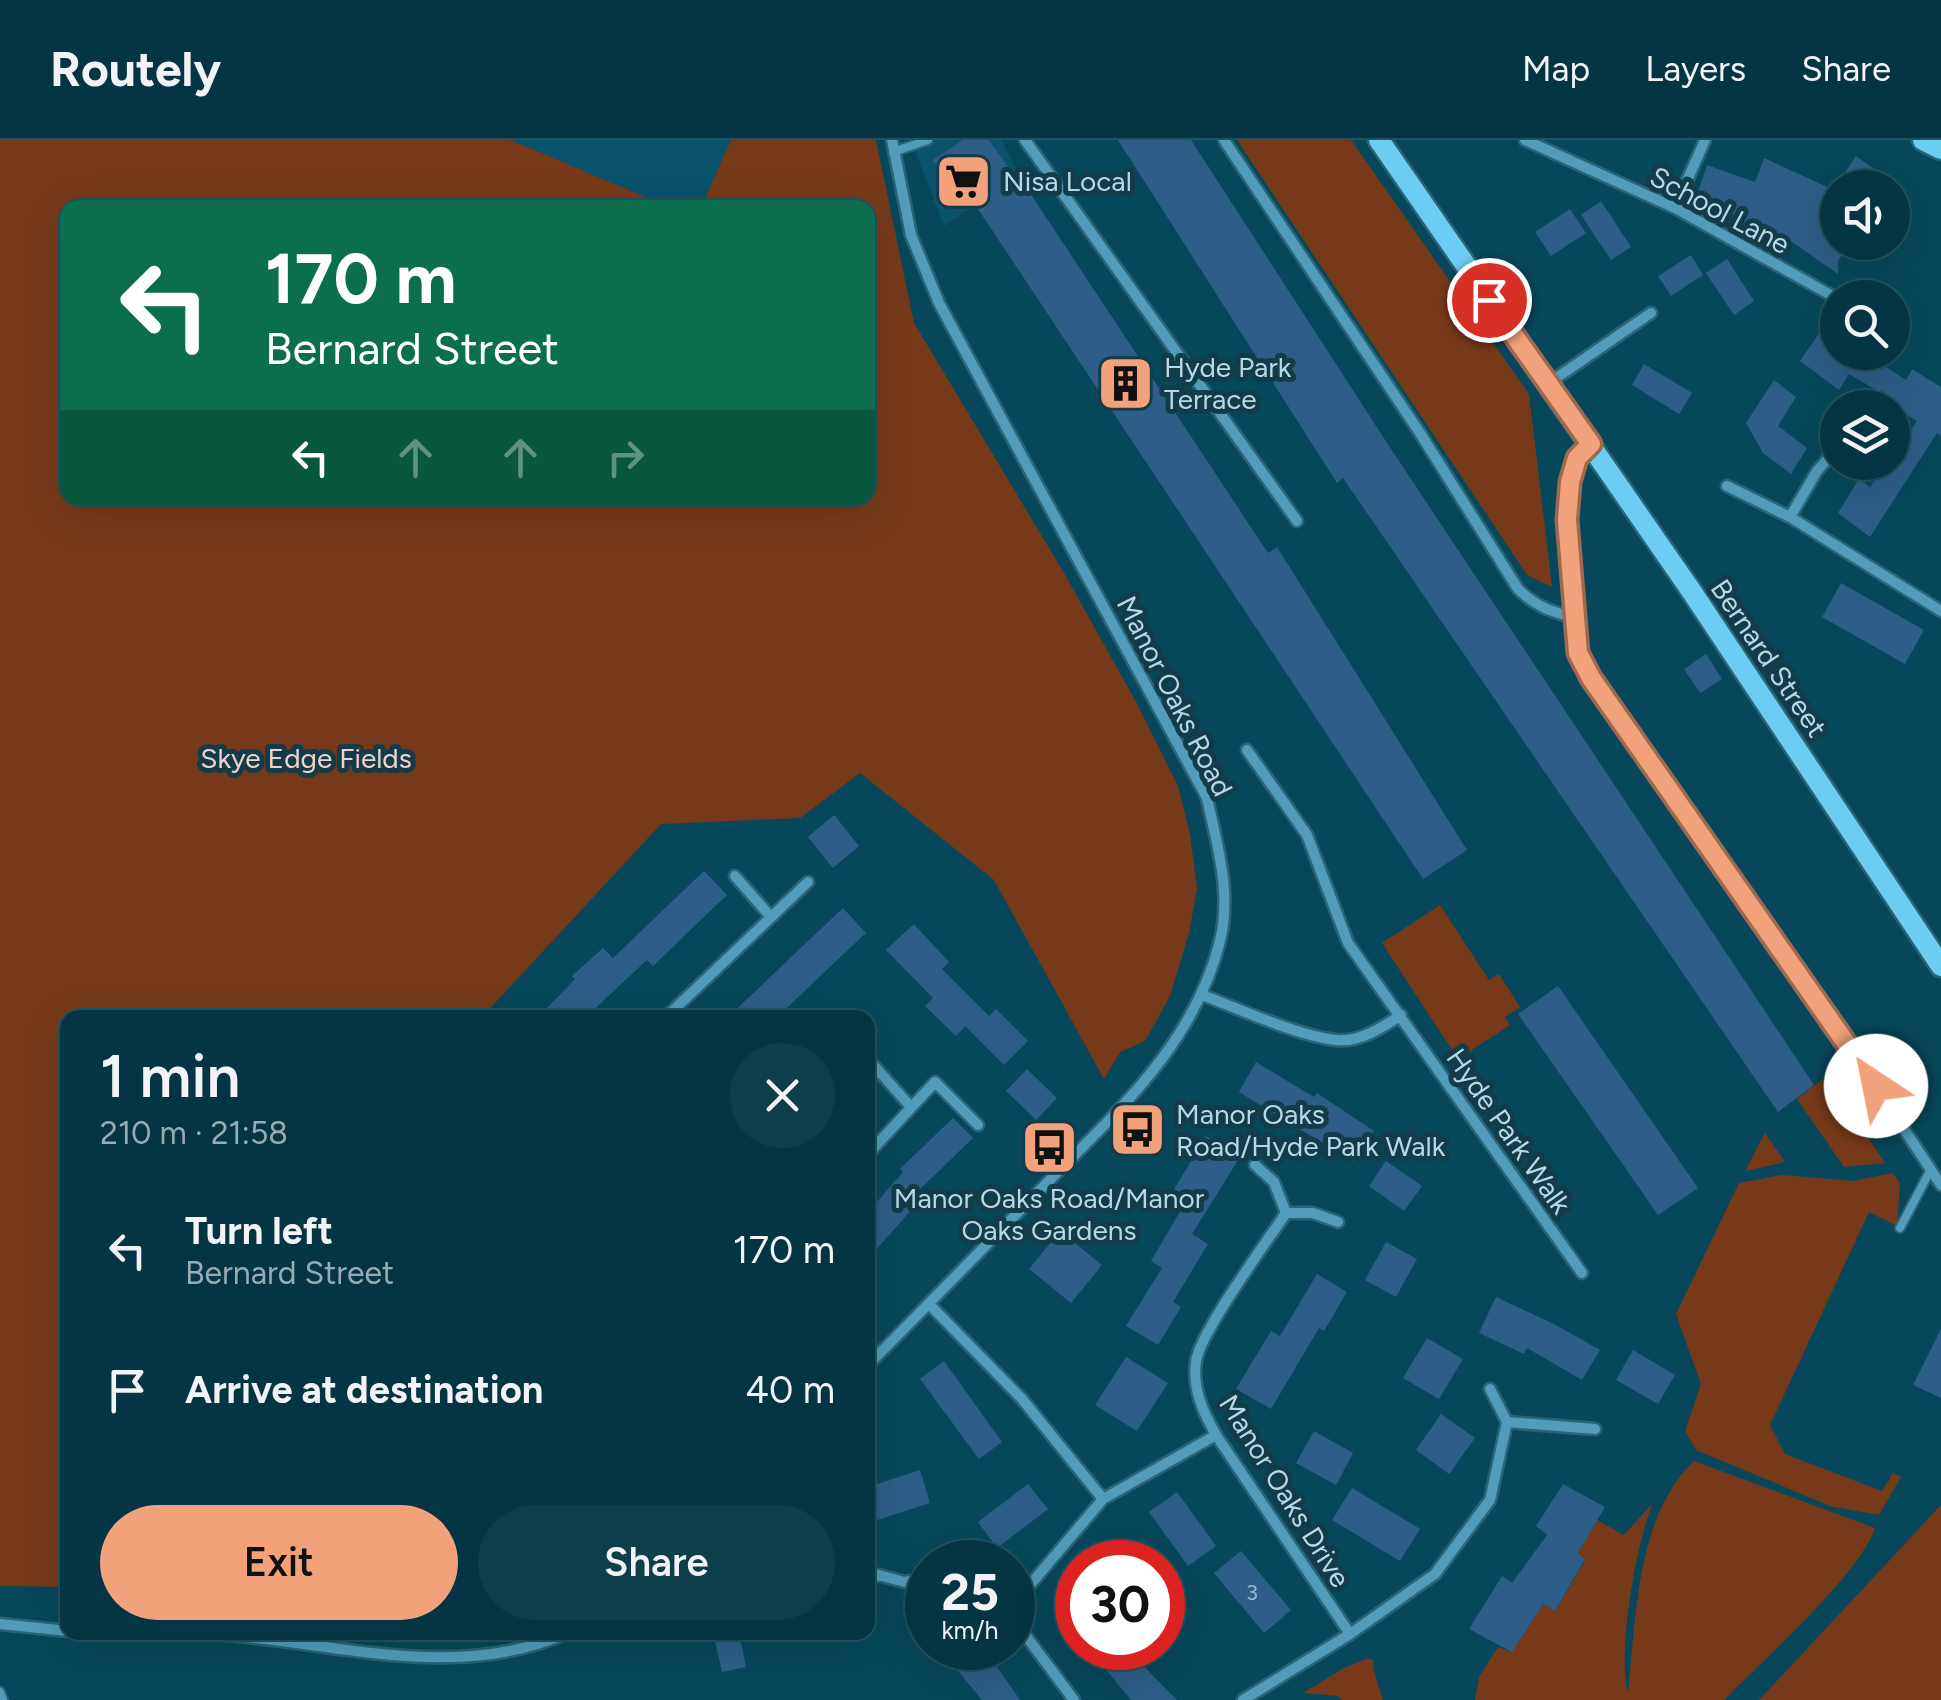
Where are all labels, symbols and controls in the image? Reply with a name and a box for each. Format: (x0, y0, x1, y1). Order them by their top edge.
text: Routely (50, 40, 221, 98)
text: Map (1522, 48, 1590, 90)
text: Layers (1645, 48, 1746, 90)
text: Share (1801, 48, 1891, 90)
supermarket icon: Nisa Local (934, 151, 994, 211)
street label: School Lane (1644, 159, 1796, 261)
place label: Nisa Local (1003, 164, 1132, 198)
map controls (1820, 170, 1910, 480)
button: sound (1820, 170, 1910, 260)
text: 170 m (265, 236, 457, 321)
icon: left (100, 240, 230, 370)
pin (1447, 258, 1532, 343)
icon: arrive (1462, 273, 1517, 328)
button: search (1820, 280, 1910, 370)
text: Bernard Street (265, 321, 559, 375)
place label: Hyde Park Terrace (1164, 350, 1292, 416)
building icon: Hyde Park Terrace (1095, 353, 1155, 413)
button: layers (1820, 390, 1910, 480)
icon: left (283, 430, 338, 485)
icon: ahead (388, 430, 443, 485)
icon: ahead (493, 430, 548, 485)
icon: right (598, 430, 653, 485)
street label: Bernard Street (1704, 573, 1834, 743)
street label: Manor Oaks Road (1110, 590, 1240, 802)
park label: Skye Edge Fields (200, 741, 412, 775)
position arrow (1824, 1034, 1928, 1138)
text: 1 min (100, 1040, 240, 1112)
street label: Hyde Park Walk (1439, 1042, 1579, 1221)
button: close (730, 1043, 835, 1148)
place label: Manor Oaks Road/Hyde Park Walk (1176, 1097, 1446, 1163)
bus stop icon: Manor Oaks Road/Hyde Park Walk (1107, 1100, 1167, 1160)
text: 210 m · 21:58 (100, 1114, 288, 1152)
bus stop icon: Manor Oaks Road/Manor Oaks Gardens (1019, 1117, 1079, 1177)
place label: Manor Oaks Road/Manor Oaks Gardens (894, 1181, 1205, 1247)
text: Turn left (185, 1208, 333, 1254)
icon: left (100, 1223, 155, 1278)
text: 170 m (733, 1227, 835, 1273)
text: Bernard Street (185, 1254, 394, 1292)
icon: arrive (100, 1363, 155, 1418)
text: Arrive at destination (185, 1367, 543, 1413)
text: 40 m (745, 1367, 835, 1413)
street label: Manor Oaks Drive (1212, 1388, 1358, 1594)
button: Exit (100, 1505, 458, 1620)
button: Share (478, 1505, 835, 1620)
speed limit sign: 30 (1055, 1540, 1185, 1670)
text: 25 (941, 1562, 999, 1623)
house number: 3 (1246, 1579, 1258, 1606)
text: km/h (941, 1615, 999, 1645)

